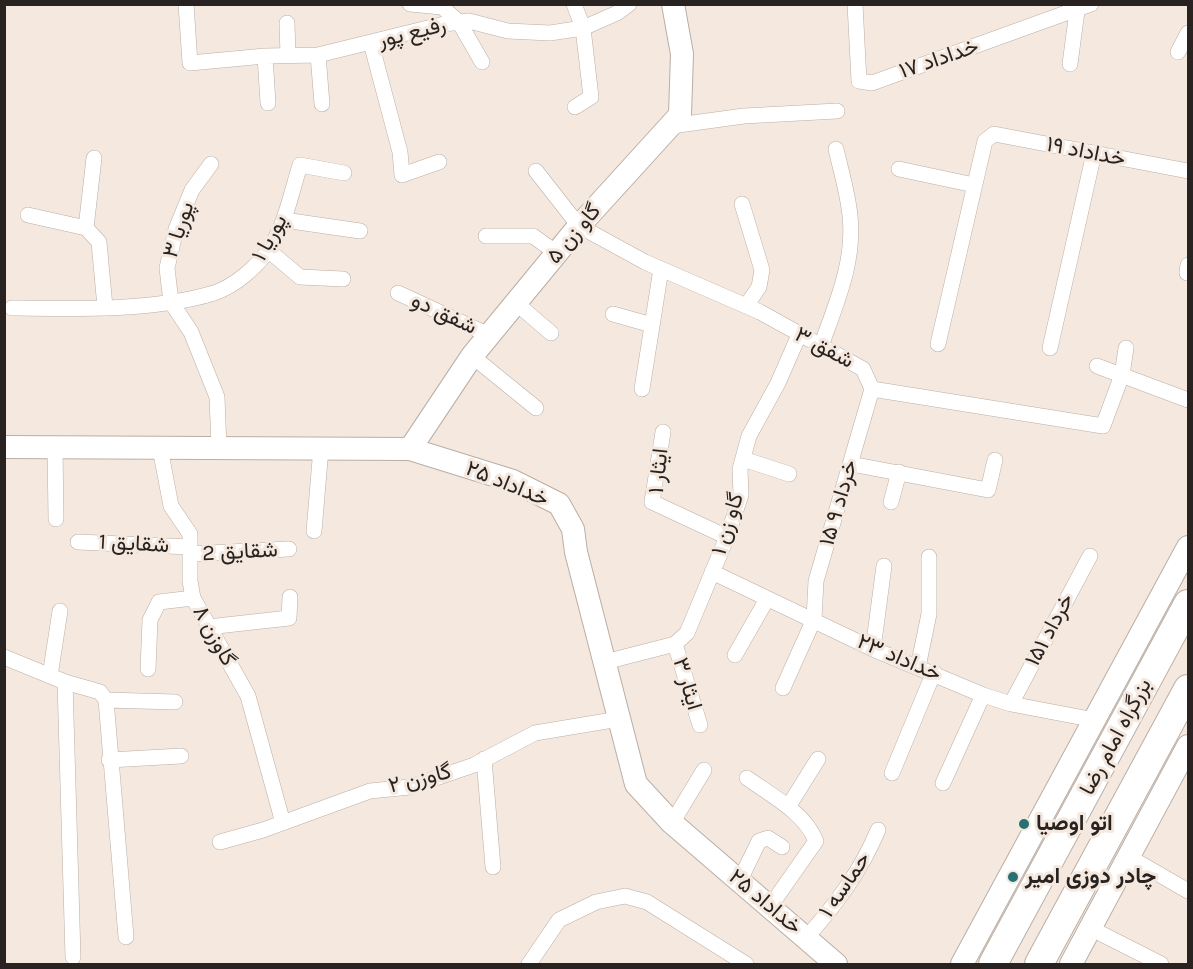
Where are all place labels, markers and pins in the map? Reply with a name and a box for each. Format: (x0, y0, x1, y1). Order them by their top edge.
place label: اتو اوصیا (1036, 811, 1113, 837)
marker: اتو اوصیا (1017, 817, 1031, 831)
place label: چادر دوزی امیر (1025, 864, 1156, 890)
marker: چادر دوزی امیر (1006, 870, 1020, 884)

